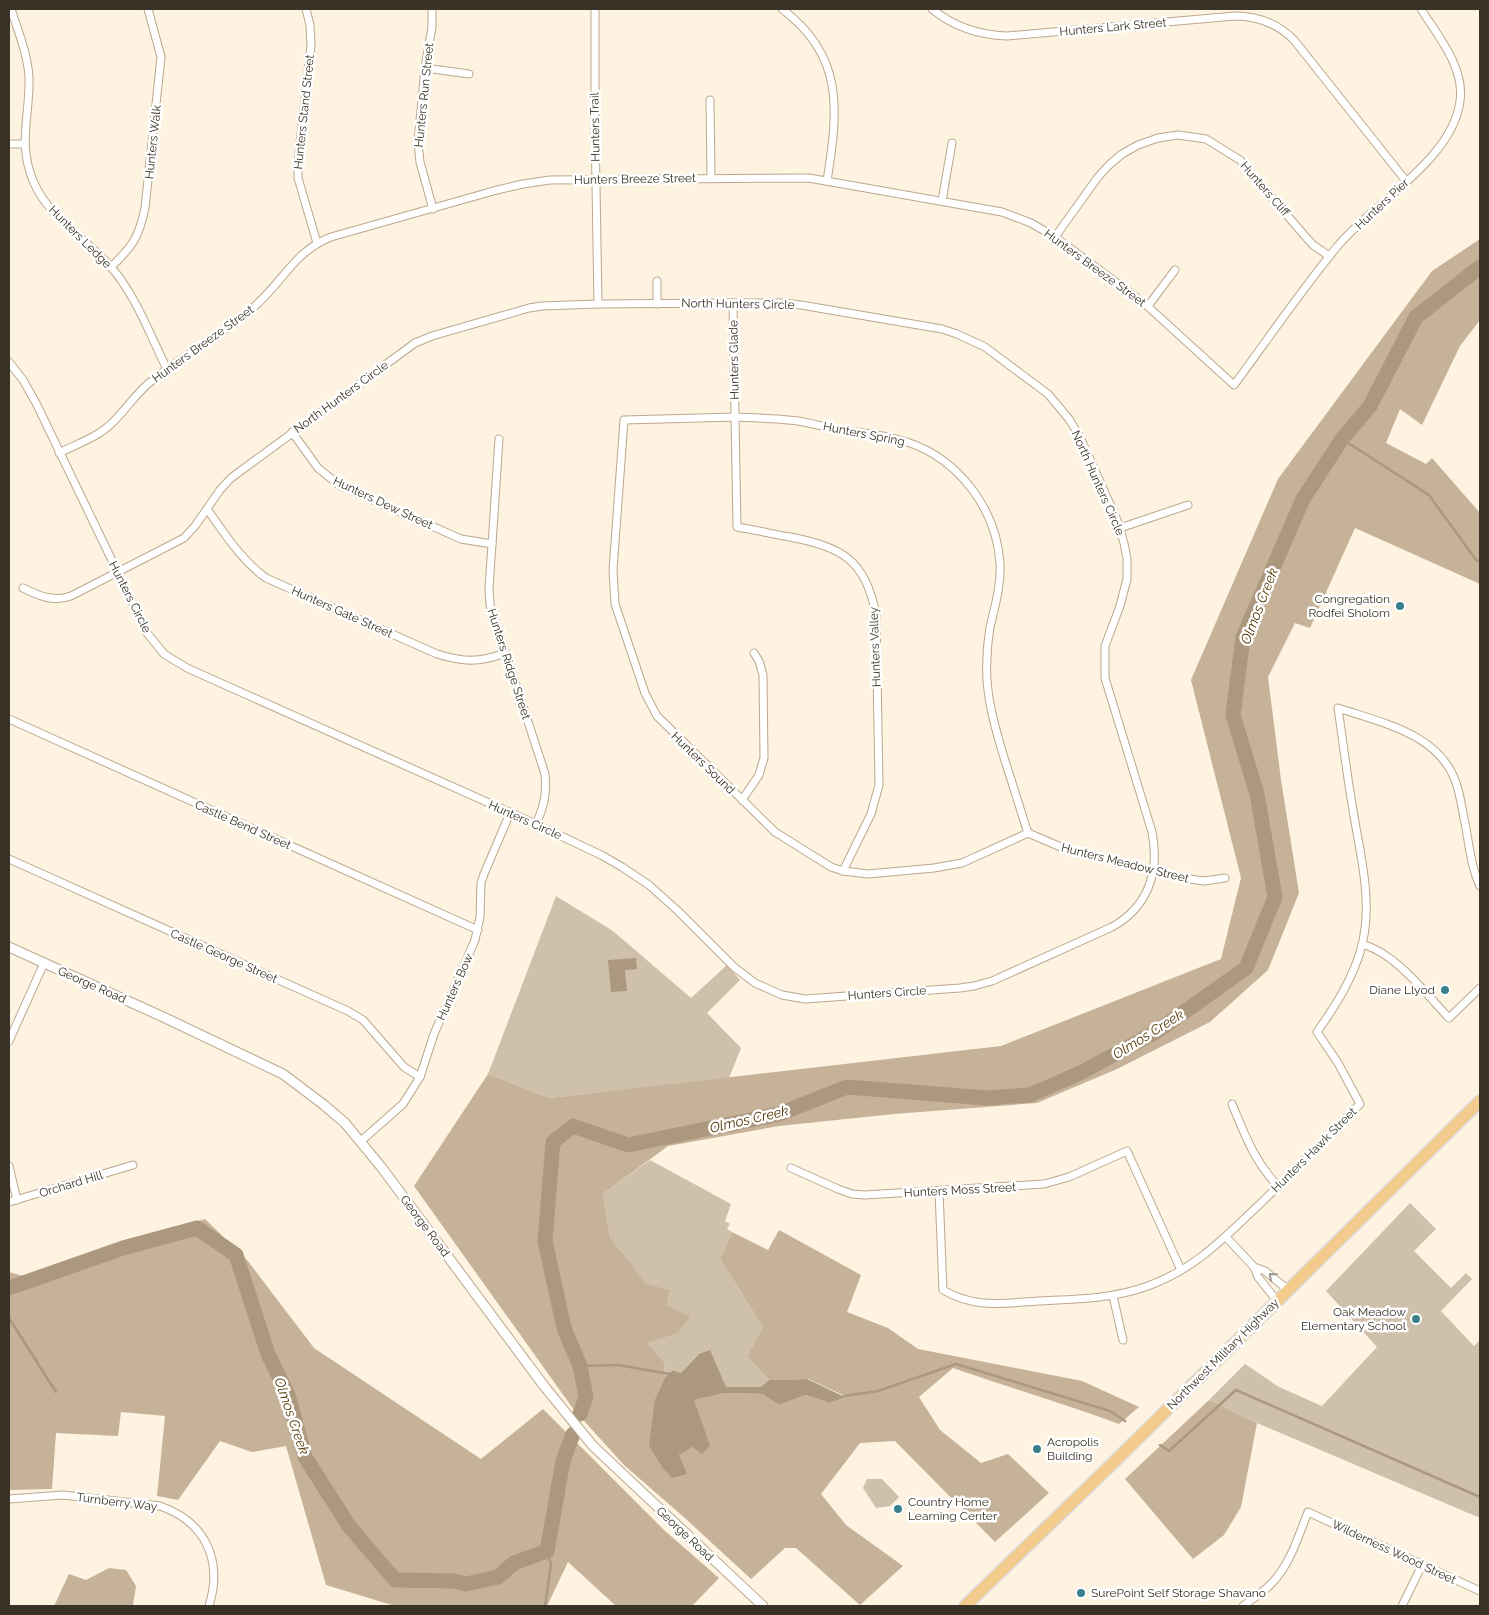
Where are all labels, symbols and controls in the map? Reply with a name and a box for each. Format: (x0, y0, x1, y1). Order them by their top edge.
street label: Hunters Lark Street (1059, 15, 1167, 39)
street label: Hunters Run Street (412, 42, 436, 148)
street label: Hunters Stand Street (291, 54, 317, 170)
street label: Hunters Trail (587, 91, 603, 162)
street label: Hunters Walk (142, 104, 164, 180)
street label: Hunters Cliff (1237, 159, 1293, 220)
street label: Hunters Breeze Street (574, 171, 696, 187)
street label: Hunters Pier (1352, 175, 1412, 232)
street label: Hunters Ledge (46, 203, 114, 271)
street label: Hunters Breeze Street (1041, 226, 1149, 310)
street label: North Hunters Circle (681, 296, 795, 312)
street label: Hunters Breeze Street (149, 302, 257, 386)
street label: Hunters Glade (726, 320, 742, 400)
street label: North Hunters Circle (291, 358, 391, 436)
street label: Hunters Spring (822, 419, 906, 449)
street label: North Hunters Circle (1069, 428, 1127, 538)
street label: Hunters Dew Street (331, 474, 435, 532)
street label: Hunters Circle (106, 559, 154, 635)
water label: Olmos Creek (1237, 565, 1281, 646)
street label: Hunters Gate Street (289, 583, 395, 641)
place label: Congregation Rodfei Sholom (1308, 592, 1390, 620)
marker: Congregation Rodfei Sholom (1394, 600, 1406, 612)
street label: Hunters Valley (867, 606, 883, 687)
street label: Hunters Ridge Street (484, 607, 534, 721)
street label: Hunters Sound (668, 729, 738, 797)
street label: Castle Bend Street (193, 797, 293, 853)
street label: Hunters Circle (486, 798, 564, 842)
street label: Hunters Meadow Street (1060, 840, 1190, 886)
street label: Castle George Street (168, 926, 280, 986)
street label: Hunters Bow (434, 951, 476, 1023)
street label: George Road (56, 964, 128, 1006)
street label: Hunters Circle (847, 983, 927, 1003)
place label: Diane Llyod (1369, 983, 1435, 997)
marker: Diane Llyod (1439, 984, 1451, 996)
water label: Olmos Creek (1110, 1006, 1187, 1062)
water label: Olmos Creek (708, 1102, 790, 1136)
street label: Hunters Hawk Street (1269, 1105, 1359, 1195)
street label: Orchard Hill (38, 1167, 105, 1200)
street label: Hunters Moss Street (903, 1180, 1017, 1200)
street label: George Road (397, 1193, 453, 1259)
one-way arrow (1269, 1274, 1278, 1282)
street label: Northwest Military Highway (1164, 1295, 1282, 1413)
place label: Oak Meadow Elementary School (1301, 1305, 1407, 1333)
marker: Oak Meadow Elementary School (1410, 1313, 1422, 1325)
water label: Olmos Creek (271, 1375, 313, 1457)
place label: Acropolis Building (1047, 1435, 1099, 1463)
marker: Acropolis Building (1031, 1443, 1043, 1455)
street label: Turnberry Way (76, 1490, 159, 1514)
place label: Country Home Learning Center (908, 1495, 998, 1523)
marker: Country Home Learning Center (892, 1503, 904, 1515)
street label: George Road (653, 1504, 717, 1564)
street label: Wilderness Wood Street (1330, 1517, 1458, 1587)
place label: SurePoint Self Storage Shavano (1091, 1586, 1266, 1600)
marker: SurePoint Self Storage Shavano (1075, 1587, 1087, 1599)

